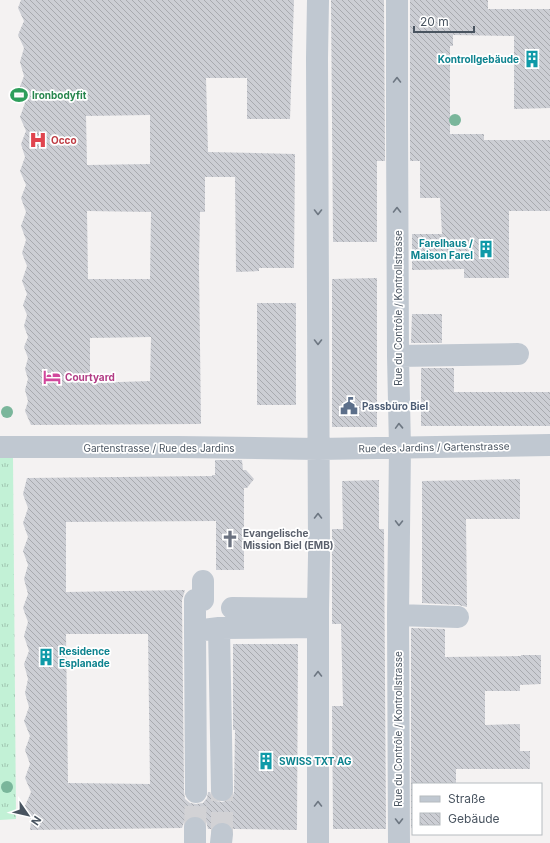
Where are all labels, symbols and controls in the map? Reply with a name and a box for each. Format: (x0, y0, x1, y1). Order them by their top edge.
scale bar (414, 8, 474, 34)
text: 20 m (420, 14, 449, 29)
building icon: Kontrollgebäude (522, 49, 542, 69)
place label: Kontrollgebäude (438, 53, 519, 66)
one-way arrow (393, 77, 401, 83)
sports icon: Ironbodyfit (9, 85, 29, 105)
place label: Ironbodyfit (32, 89, 87, 102)
hospital icon: Occo (28, 130, 48, 150)
place label: Occo (51, 134, 77, 146)
one-way arrow (393, 207, 401, 213)
one-way arrow (314, 209, 322, 215)
street label: Rue du Contrôle / Kontrollstrasse (392, 230, 404, 386)
place label: Farelhaus / Maison Farel (411, 237, 473, 261)
building icon: Farelhaus / Maison Farel (476, 239, 496, 259)
one-way arrow (314, 339, 322, 345)
hotel icon: Courtyard (42, 367, 62, 387)
place label: Courtyard (65, 371, 115, 384)
public building icon: Passbüro Biel (339, 396, 359, 416)
place label: Passbüro Biel (362, 400, 429, 412)
one-way arrow (395, 423, 404, 429)
street label: Rue des Jardins / Gartenstrasse (358, 440, 510, 454)
street label: Gartenstrasse / Rue des Jardins (83, 442, 235, 454)
one-way arrow (314, 513, 322, 519)
one-way arrow (395, 520, 403, 526)
place label: Evangelische Mission Biel (EMB) (243, 527, 334, 551)
church icon: Evangelische Mission Biel (EMB) (220, 529, 240, 549)
place label: Residence Esplanade (59, 645, 110, 669)
building icon: Residence Esplanade (36, 647, 56, 667)
street label: Rue du Contrôle / Kontrollstrasse (392, 651, 404, 807)
one-way arrow (314, 671, 322, 677)
building icon: SWISS TXT AG (256, 751, 276, 771)
place label: SWISS TXT AG (279, 755, 352, 767)
legend (412, 783, 542, 835)
text: Straße (448, 791, 485, 806)
north arrow (8, 795, 48, 835)
one-way arrow (314, 801, 322, 807)
text: Gebäude (448, 811, 500, 826)
text: N (28, 813, 44, 828)
one-way arrow (395, 818, 403, 824)

